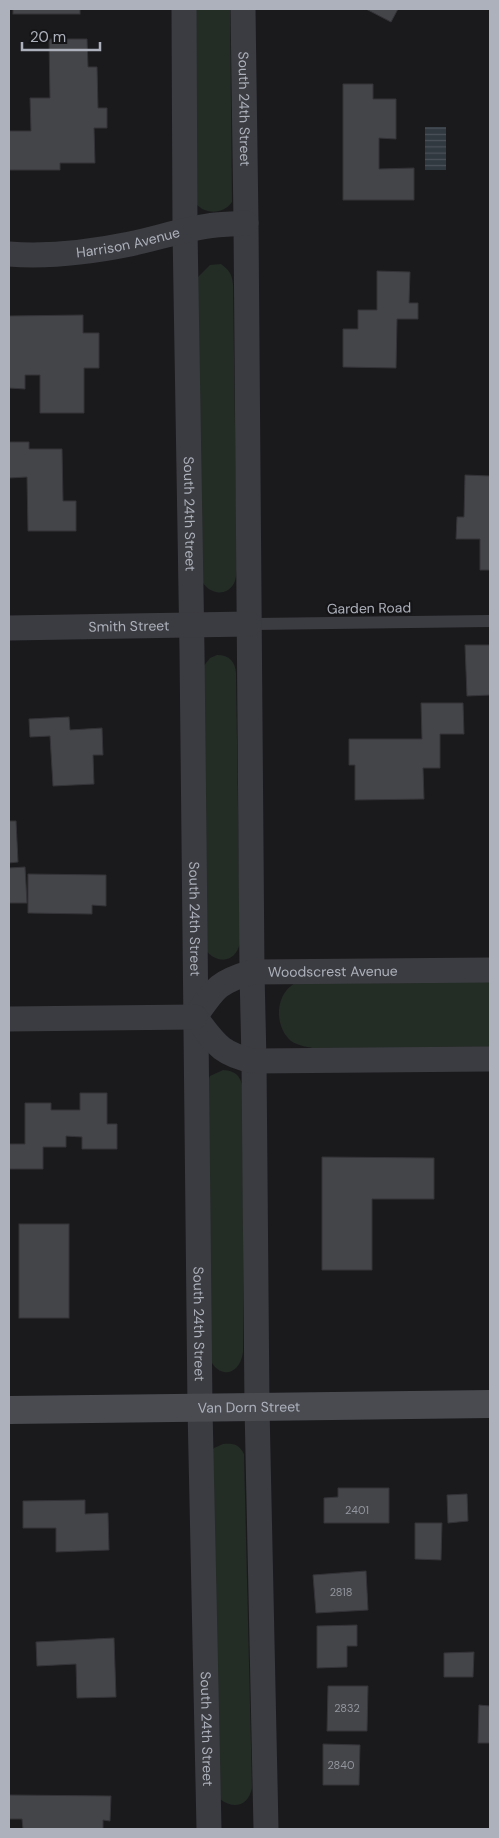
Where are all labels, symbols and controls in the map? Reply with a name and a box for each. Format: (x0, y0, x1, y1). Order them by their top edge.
scale bar (22, 20, 100, 52)
text: 20 m (30, 27, 66, 47)
street label: South 24th Street (235, 51, 254, 167)
street label: Harrison Avenue (75, 223, 182, 261)
street label: South 24th Street (180, 456, 200, 572)
street label: Garden Road (327, 598, 411, 618)
street label: Smith Street (88, 616, 170, 636)
street label: South 24th Street (185, 861, 204, 977)
street label: Woodscrest Avenue (268, 962, 398, 981)
street label: South 24th Street (190, 1266, 209, 1382)
street label: Van Dorn Street (198, 1397, 300, 1417)
house number: 2401 (345, 1503, 369, 1517)
house number: 2818 (330, 1585, 352, 1599)
street label: South 24th Street (197, 1671, 217, 1787)
house number: 2832 (334, 1701, 360, 1715)
house number: 2840 (327, 1758, 355, 1772)

